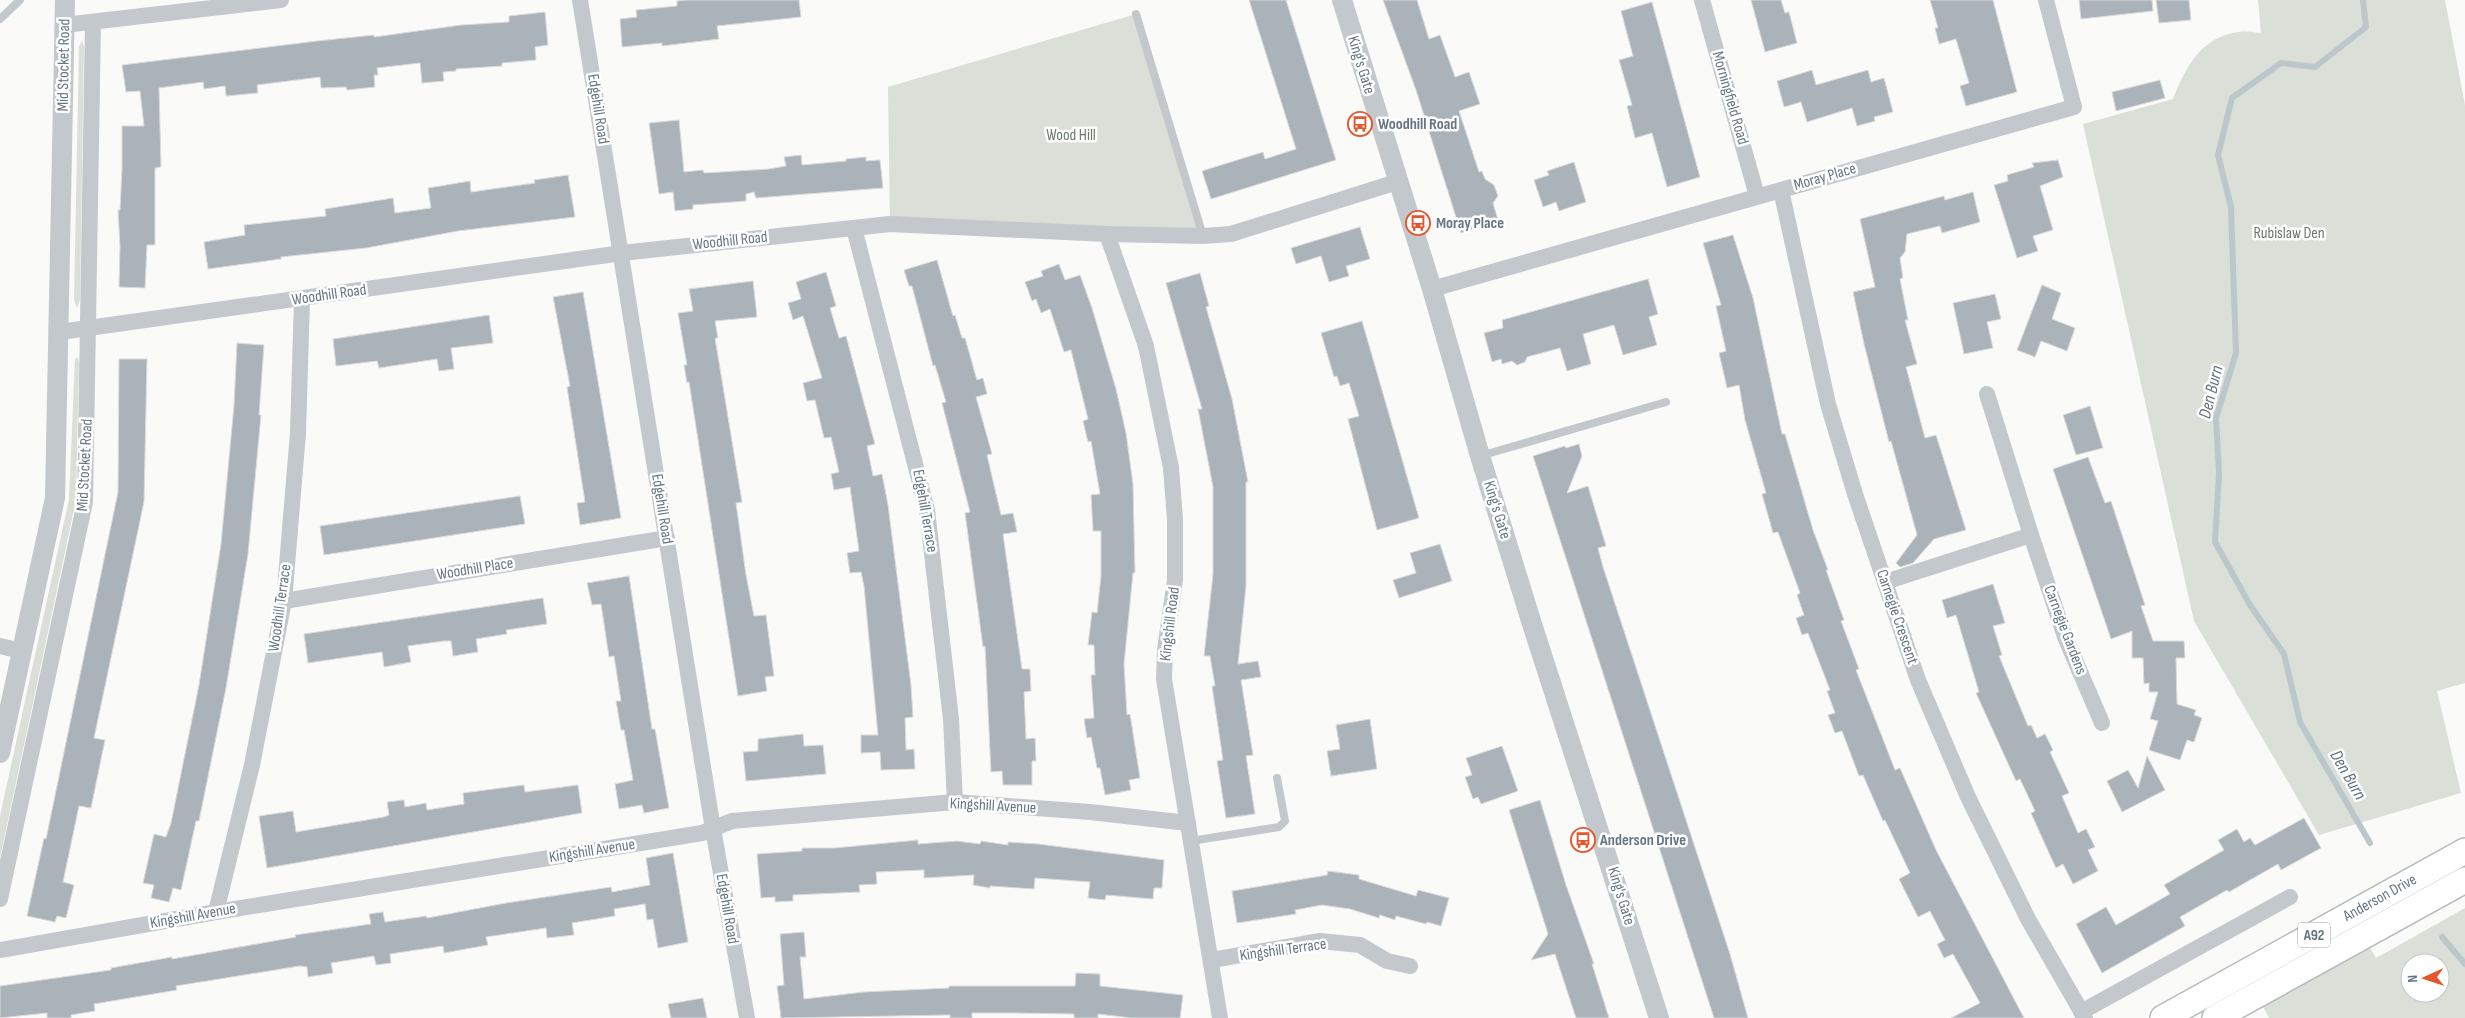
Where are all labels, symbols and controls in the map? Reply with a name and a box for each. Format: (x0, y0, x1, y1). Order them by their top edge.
street label: Mid Stocket Road (54, 19, 74, 111)
street label: King's Gate (1343, 34, 1379, 96)
street label: Morningfield Road (1708, 49, 1752, 147)
street label: Edgehill Road (583, 72, 613, 146)
bus stop icon: Woodhill Road (1347, 111, 1373, 137)
place label: Woodhill Road (1378, 115, 1457, 134)
park label: Wood Hill (1046, 126, 1096, 145)
street label: Moray Place (1792, 159, 1858, 195)
bus stop icon: Moray Place (1405, 210, 1431, 236)
place label: Moray Place (1436, 214, 1504, 233)
park label: Rubislaw Den (2253, 224, 2325, 243)
street label: Woodhill Road (692, 228, 768, 254)
street label: Woodhill Road (291, 280, 367, 310)
water label: Den Burn (2194, 363, 2228, 421)
street label: Mid Stocket Road (73, 418, 97, 512)
street label: Edgehill Terrace (908, 468, 942, 554)
street label: Edgehill Road (647, 472, 677, 546)
street label: King's Gate (1479, 479, 1515, 541)
street label: Woodhill Place (435, 554, 515, 584)
street label: Woodhill Terrace (264, 563, 296, 653)
street label: Carnegie Crescent (1872, 567, 1922, 667)
street label: Carnegie Gardens (2039, 583, 2091, 677)
street label: Kingshill Road (1156, 586, 1184, 662)
water label: Den Burn (2325, 746, 2371, 804)
street label: Kingshill Avenue (949, 794, 1037, 818)
bus stop icon: Anderson Drive (1570, 827, 1596, 853)
place label: Anderson Drive (1599, 831, 1686, 850)
street label: Kingshill Avenue (548, 835, 636, 867)
street label: King's Gate (1603, 865, 1639, 927)
street label: Anderson Drive (2339, 870, 2420, 926)
street label: Edgehill Road (711, 872, 743, 946)
street label: Kingshill Avenue (149, 899, 237, 933)
road number: A92 (2298, 922, 2330, 948)
street label: Kingshill Terrace (1238, 935, 1328, 965)
north arrow (2400, 953, 2450, 1003)
text: N (2404, 974, 2421, 983)

